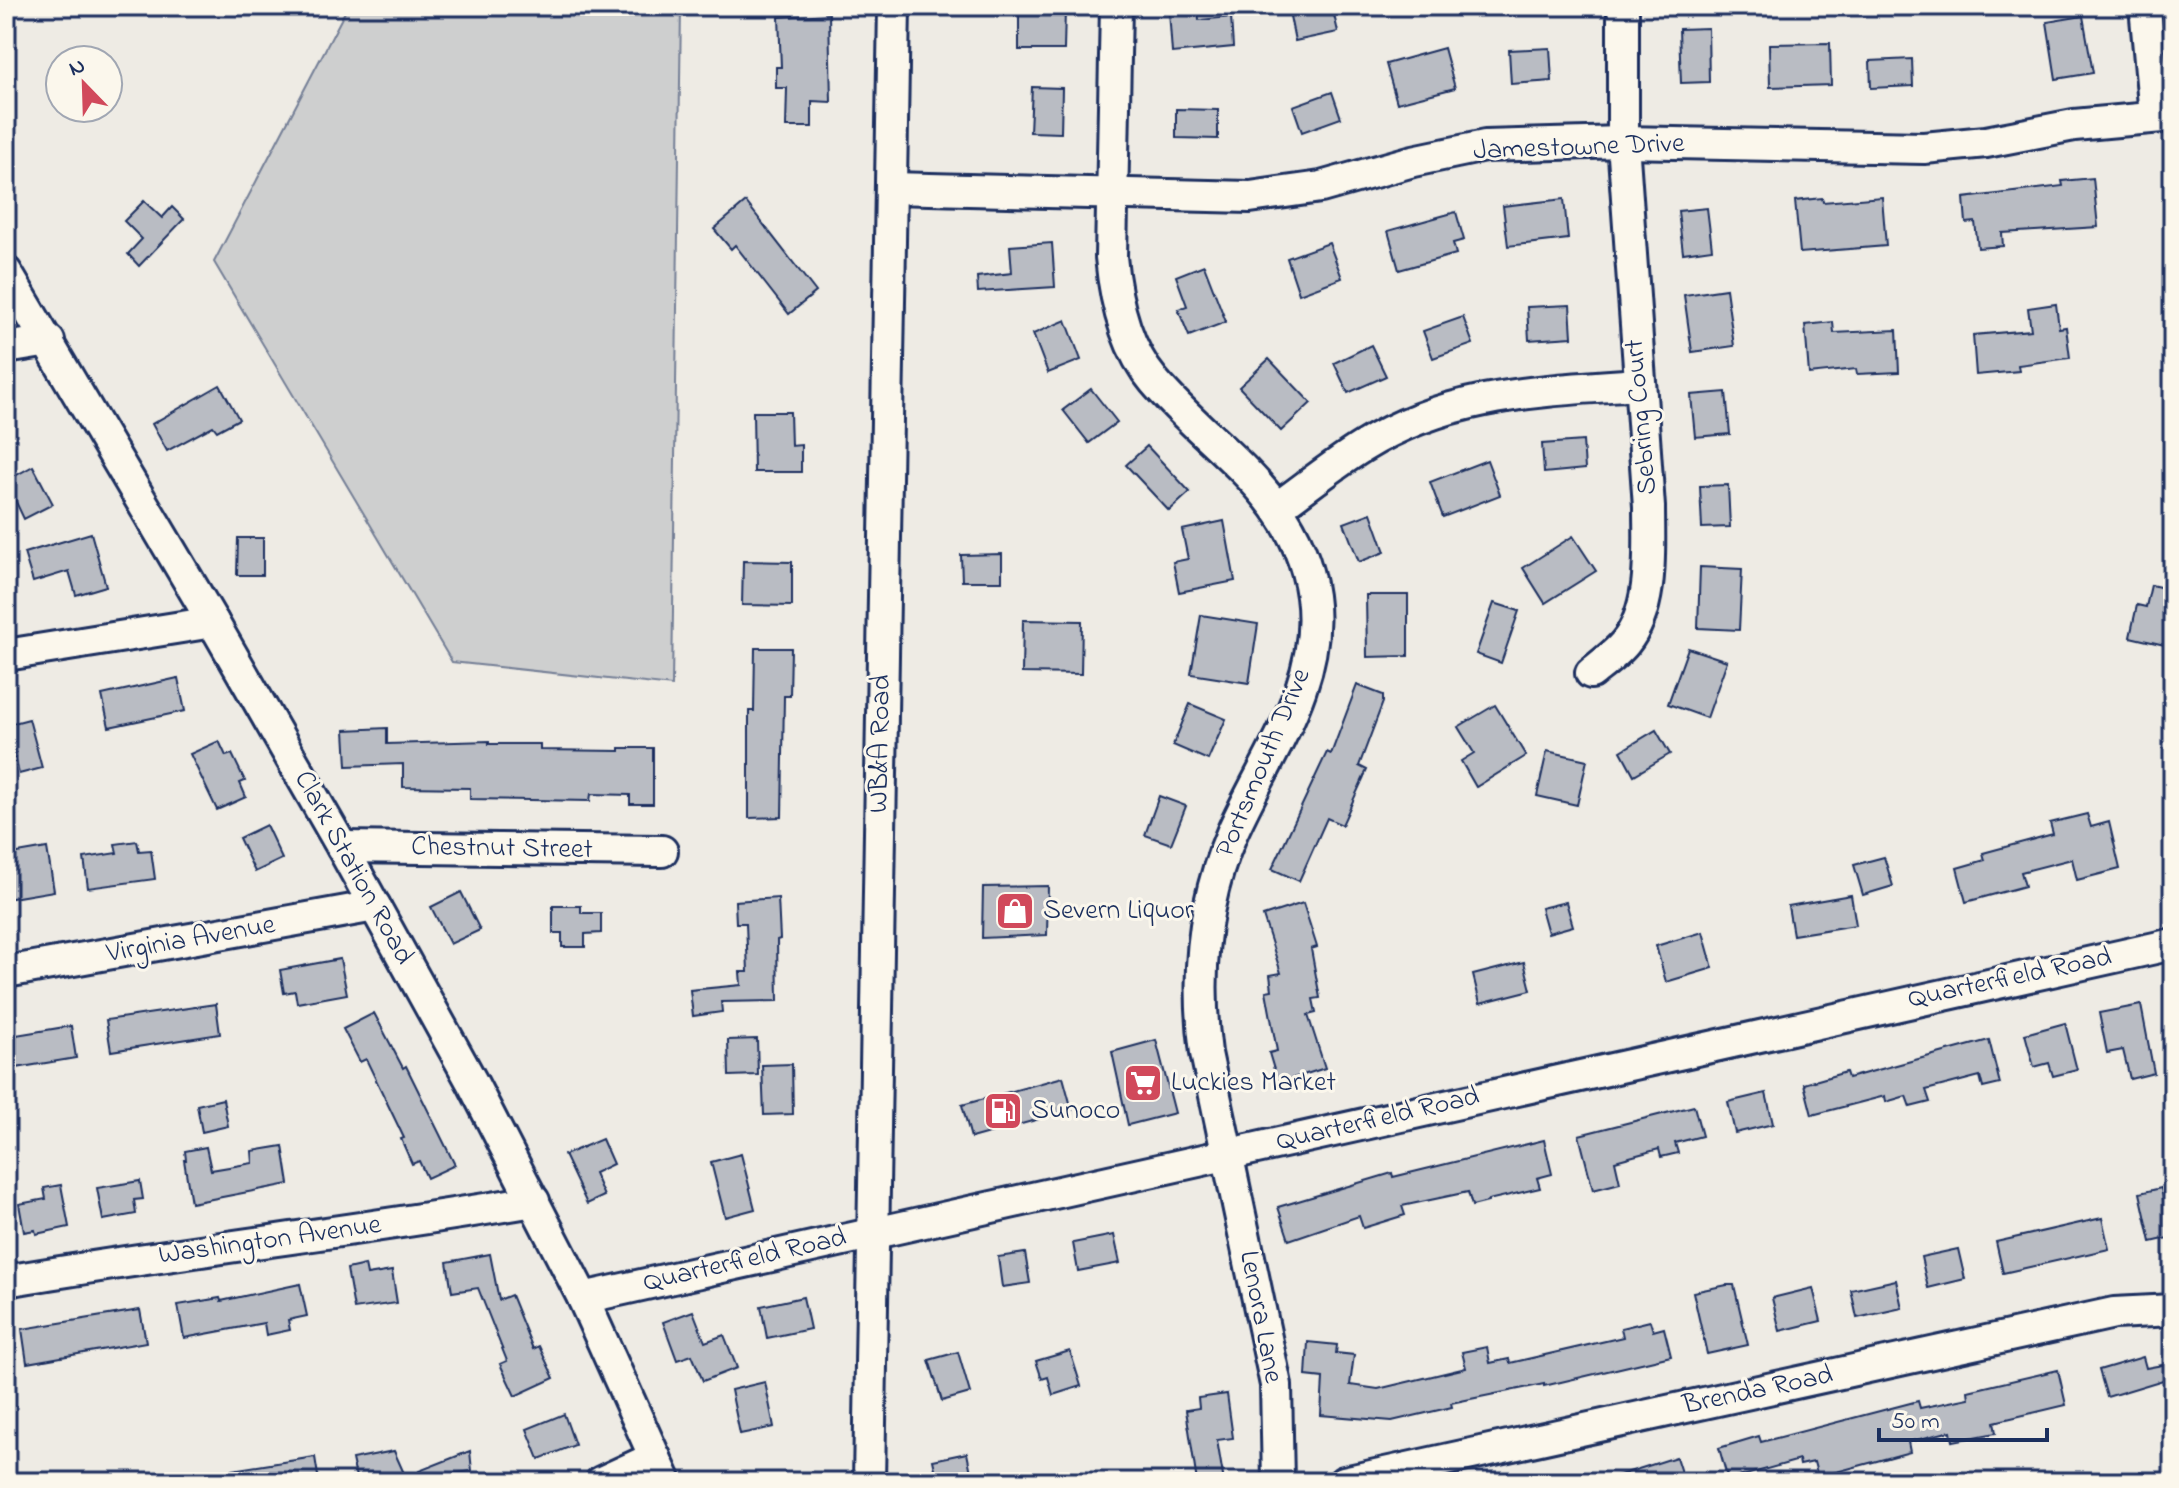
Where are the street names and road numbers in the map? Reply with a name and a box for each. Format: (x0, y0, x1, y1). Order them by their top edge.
street label: Jamestowne Drive (1473, 124, 1686, 172)
street label: Sebring Court (1615, 337, 1669, 497)
street label: Portsmouth Drive (1206, 662, 1322, 864)
street label: WB&A Road (859, 674, 903, 814)
street label: Clark Station Road (283, 763, 424, 973)
street label: Chestnut Street (411, 827, 593, 871)
street label: Virginia Avenue (102, 905, 279, 975)
street label: Quarterfield Road (1904, 937, 2116, 1021)
street label: Quarterfield Road (1272, 1077, 1484, 1163)
street label: Washington Avenue (156, 1205, 384, 1277)
street label: Quarterfield Road (639, 1218, 851, 1304)
street label: Lenora Lane (1227, 1247, 1293, 1387)
street label: Brenda Road (1678, 1355, 1837, 1427)

